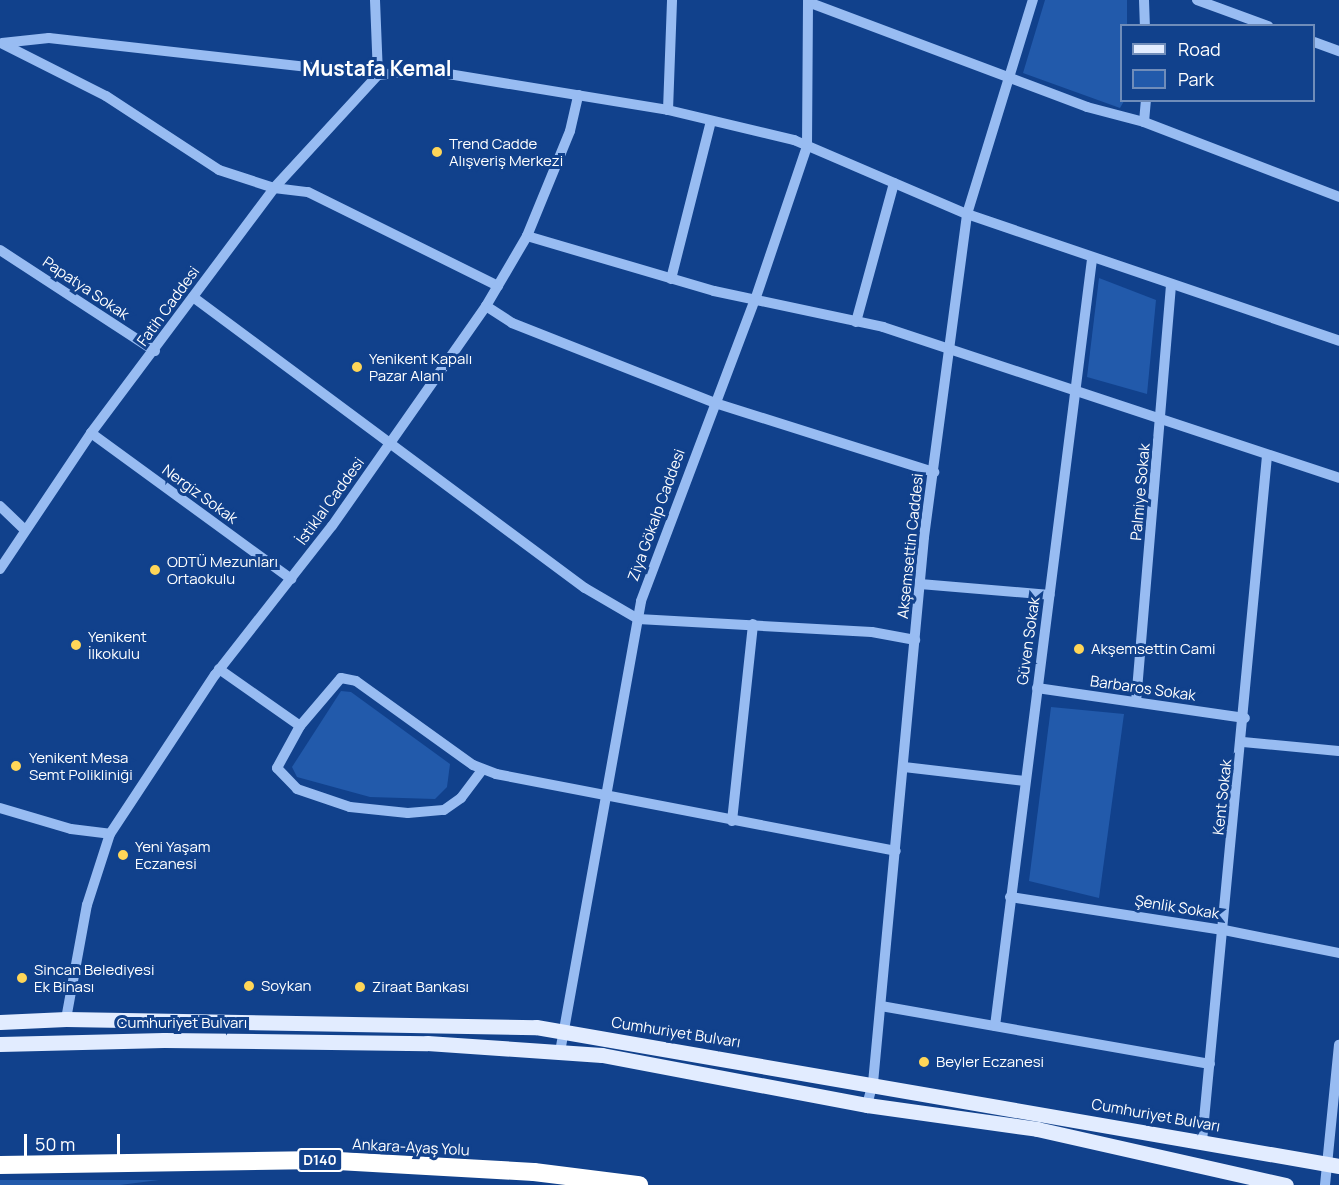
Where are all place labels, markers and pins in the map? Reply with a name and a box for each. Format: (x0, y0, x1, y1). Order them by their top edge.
place label: Trend Cadde Alışveriş Merkezi (449, 134, 563, 169)
marker: Trend Cadde Alışveriş Merkezi (430, 145, 444, 159)
place label: Yenikent Kapalı Pazar Alanı (369, 349, 472, 384)
marker: Yenikent Kapalı Pazar Alanı (350, 360, 364, 374)
place label: ODTÜ Mezunları Ortaokulu (167, 552, 278, 587)
marker: ODTÜ Mezunları Ortaokulu (148, 563, 162, 577)
place label: Yenikent İlkokulu (88, 627, 147, 662)
marker: Yenikent İlkokulu (69, 638, 83, 652)
place label: Akşemsettin Cami (1091, 640, 1215, 658)
marker: Akşemsettin Cami (1072, 642, 1086, 656)
place label: Yenikent Mesa Semt Polikliniği (29, 748, 133, 783)
marker: Yenikent Mesa Semt Polikliniği (7, 757, 25, 775)
place label: Yeni Yaşam Eczanesi (135, 837, 210, 872)
marker: Yeni Yaşam Eczanesi (116, 848, 130, 862)
place label: Sincan Belediyesi Ek Binası (34, 960, 154, 995)
marker: Sincan Belediyesi Ek Binası (15, 971, 29, 985)
place label: Soykan (261, 977, 311, 995)
place label: Ziraat Bankası (372, 978, 469, 996)
marker: Soykan (242, 979, 256, 993)
marker: Ziraat Bankası (353, 980, 367, 994)
place label: Beyler Eczanesi (936, 1053, 1044, 1071)
marker: Beyler Eczanesi (917, 1055, 931, 1069)

